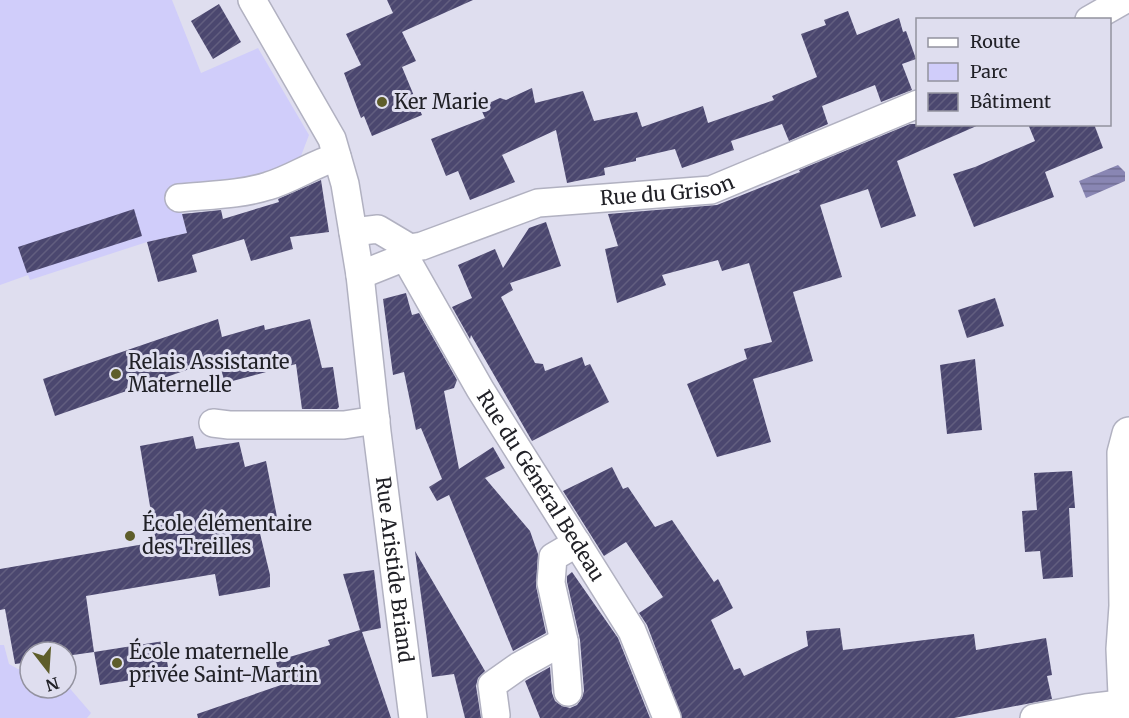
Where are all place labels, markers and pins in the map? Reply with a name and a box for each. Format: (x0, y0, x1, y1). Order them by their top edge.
place label: Ker Marie (394, 89, 489, 114)
marker: Ker Marie (375, 95, 389, 109)
place label: Relais Assistante Maternelle (128, 349, 290, 397)
marker: Relais Assistante Maternelle (109, 367, 123, 381)
place label: École élémentaire des Treilles (142, 509, 312, 559)
marker: École élémentaire des Treilles (123, 529, 137, 543)
place label: École maternelle privée Saint-Martin (129, 637, 318, 687)
marker: École maternelle privée Saint-Martin (110, 656, 124, 670)

